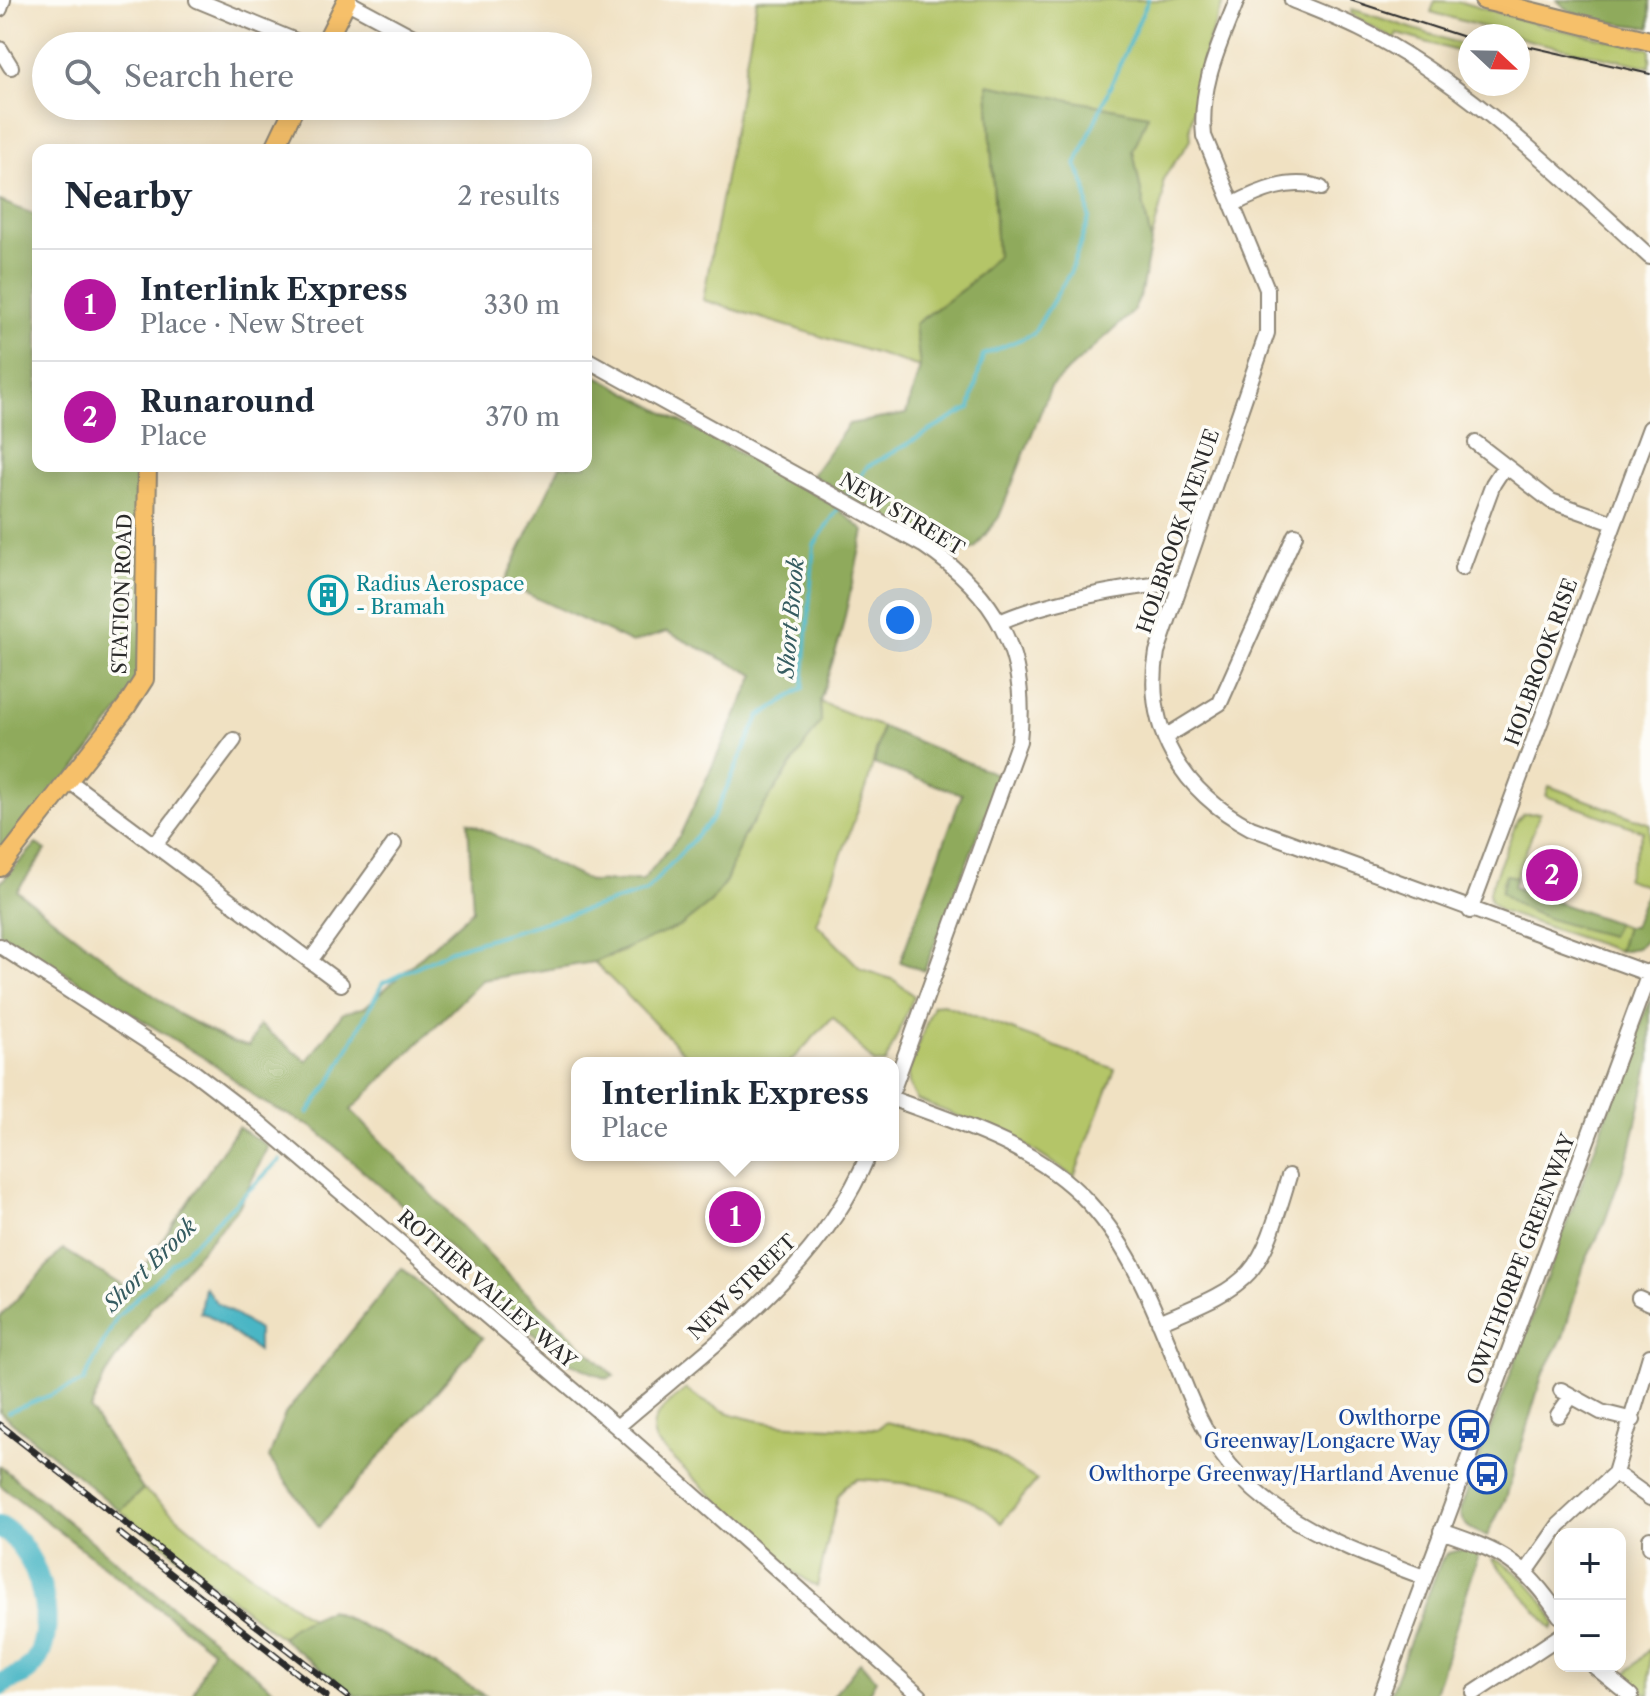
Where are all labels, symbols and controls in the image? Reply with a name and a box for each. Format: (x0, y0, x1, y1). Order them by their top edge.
north arrow (1458, 24, 1530, 96)
search box (32, 32, 592, 120)
icon: search (60, 54, 104, 98)
text: Search here (124, 58, 294, 95)
text: Nearby (64, 175, 192, 217)
text: 2 results (457, 180, 560, 212)
text: Interlink Express (140, 271, 408, 308)
text: 1 (84, 289, 96, 321)
text: 330 m (484, 289, 560, 321)
text: Place · New Street (140, 308, 364, 340)
text: Runaround (140, 383, 315, 420)
text: 2 (82, 401, 98, 433)
text: 370 m (485, 401, 560, 433)
text: Place (140, 420, 207, 452)
street label: HOLBROOK AVENUE (1132, 426, 1224, 636)
street label: NEW STREET (835, 467, 969, 561)
street label: STATION ROAD (107, 513, 137, 675)
water label: Short Brook (772, 556, 810, 681)
place label: Radius Aerospace - Bramah (356, 572, 524, 619)
building icon: Radius Aerospace - Bramah (307, 574, 349, 616)
street label: HOLBROOK RISE (1500, 575, 1582, 749)
your location (880, 600, 920, 640)
pin: 2 (1526, 845, 1578, 905)
popup (571, 1057, 899, 1161)
text: Interlink Express (601, 1075, 869, 1112)
text: Place (601, 1112, 668, 1144)
street label: OWLTHORPE GREENWAY (1462, 1129, 1580, 1388)
pin: 1 (709, 1187, 761, 1247)
street label: ROTHER VALLEY WAY (393, 1205, 582, 1374)
water label: Short Brook (96, 1212, 203, 1319)
street label: NEW STREET (683, 1229, 801, 1345)
place label: Owlthorpe Greenway/Longacre Way (1204, 1406, 1442, 1453)
bus stop icon: Owlthorpe Greenway/Longacre Way (1448, 1409, 1490, 1451)
bus stop icon: Owlthorpe Greenway/Hartland Avenue (1466, 1453, 1508, 1495)
place label: Owlthorpe Greenway/Hartland Avenue (1088, 1462, 1459, 1486)
map controls (1554, 1528, 1626, 1672)
button: + (1554, 1528, 1626, 1600)
button: − (1554, 1600, 1626, 1672)

